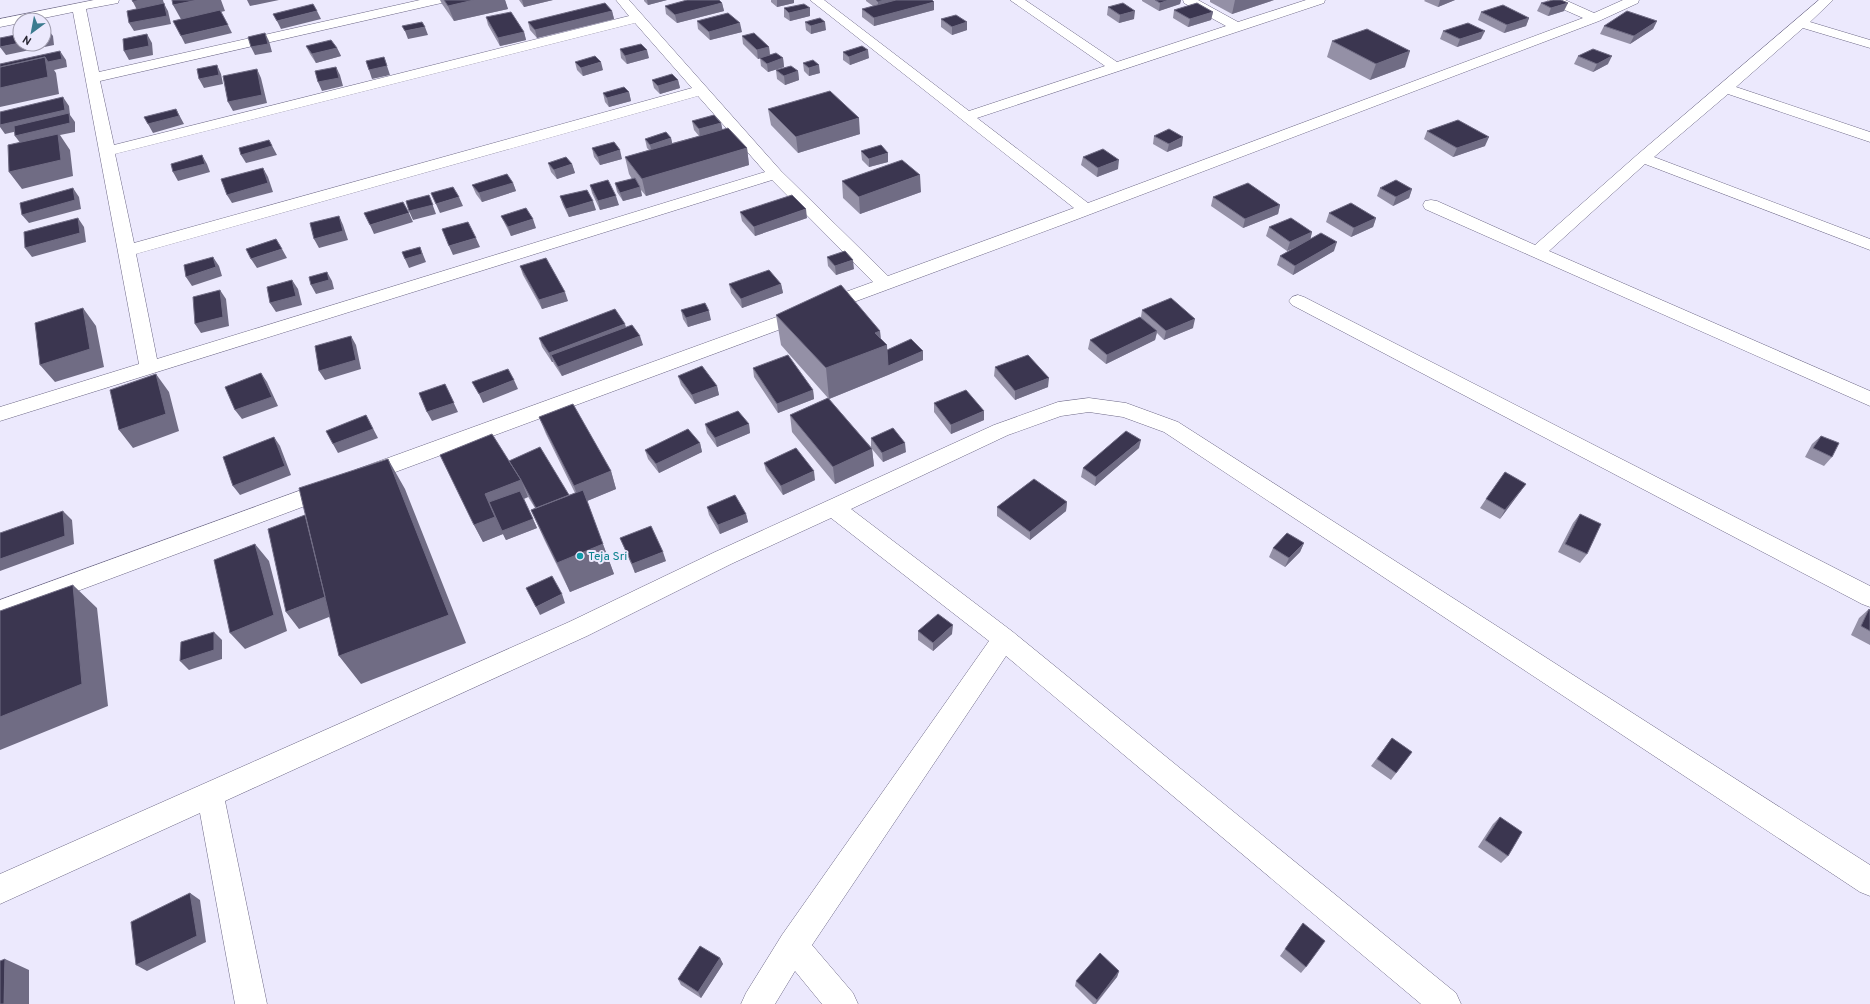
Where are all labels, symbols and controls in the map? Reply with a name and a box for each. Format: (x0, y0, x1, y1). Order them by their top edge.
north arrow (12, 12, 52, 52)
text: N (20, 32, 34, 48)
place label: Teja Sri (588, 549, 627, 565)
marker: Teja Sri (575, 551, 585, 561)

